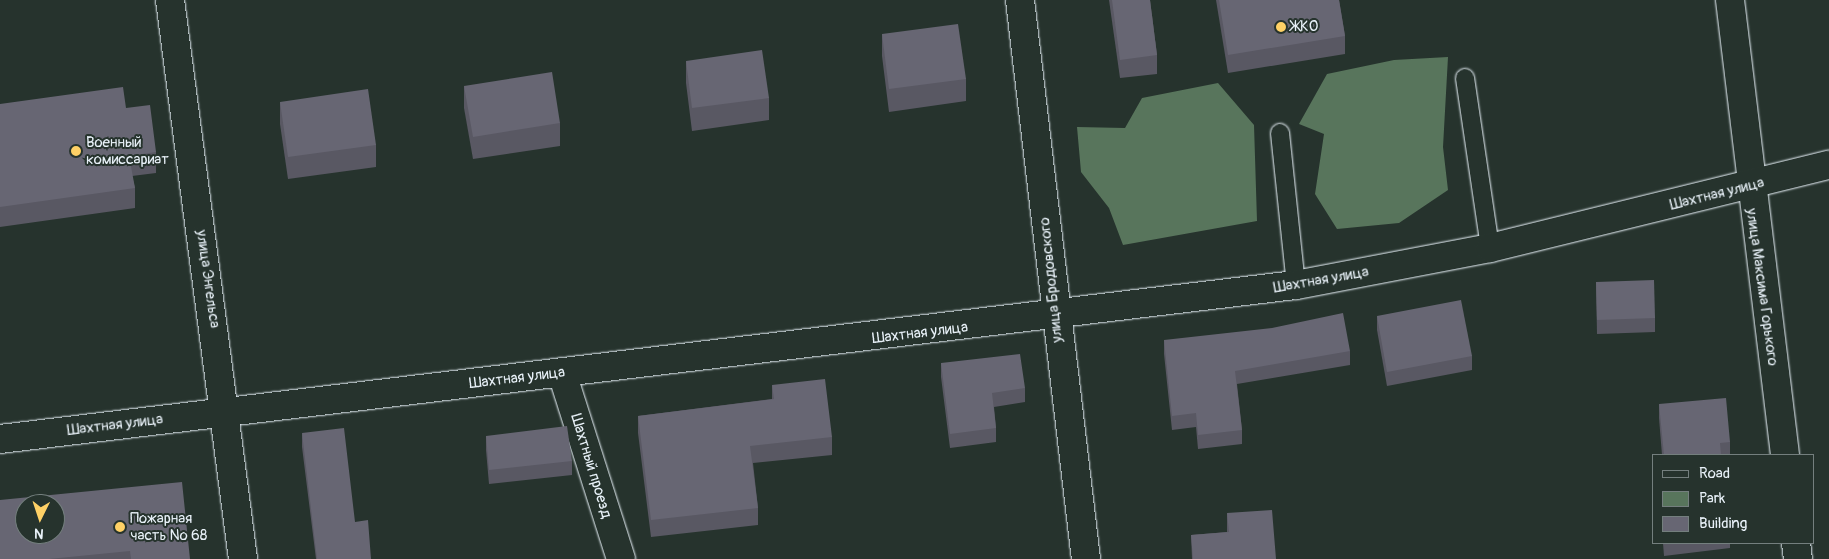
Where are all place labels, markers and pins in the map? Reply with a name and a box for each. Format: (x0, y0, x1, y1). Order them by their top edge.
place label: ЖКО (1291, 18, 1318, 36)
marker: ЖКО (1275, 21, 1287, 33)
place label: Военный комиссариат (86, 133, 169, 168)
marker: Военный комиссариат (70, 145, 82, 157)
place label: Пожарная часть № 68 (130, 509, 207, 544)
marker: Пожарная часть № 68 (114, 521, 126, 533)

